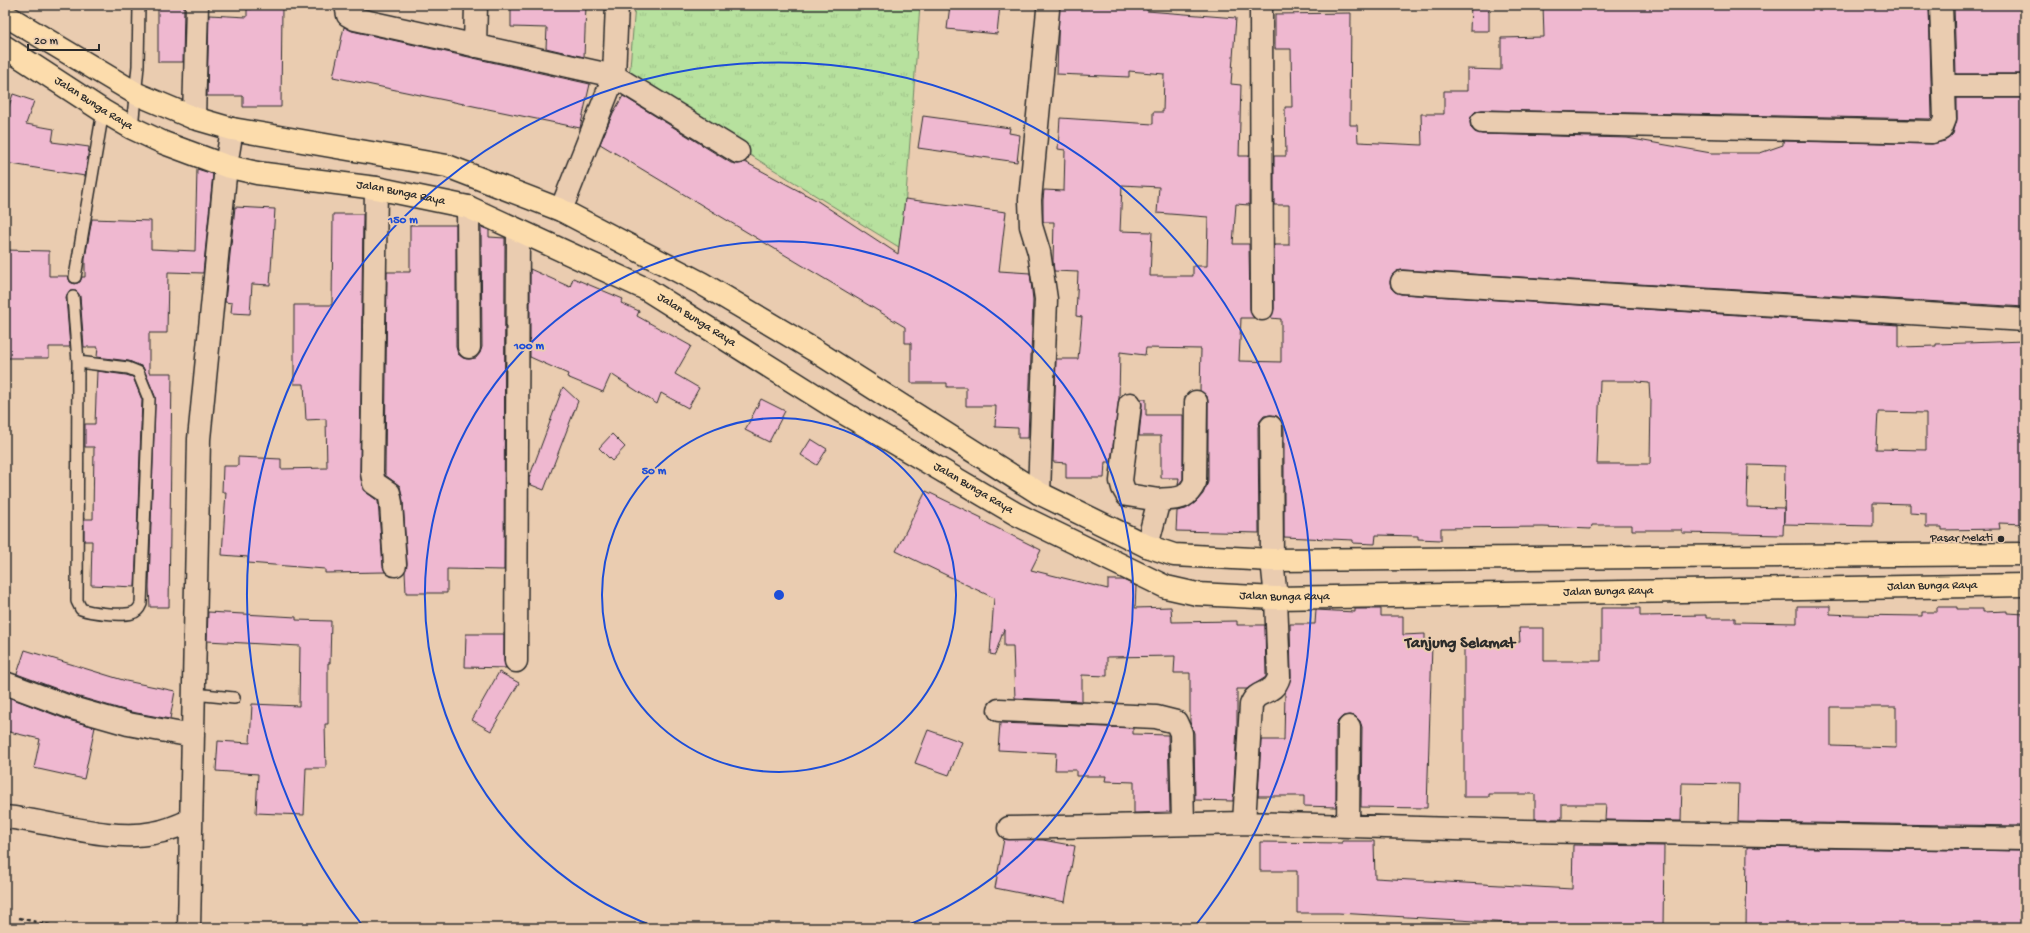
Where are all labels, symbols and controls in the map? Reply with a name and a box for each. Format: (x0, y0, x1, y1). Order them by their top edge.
scale bar (28, 26, 99, 52)
text: 20 m (34, 35, 59, 49)
street label: Jalan Bunga Raya (51, 74, 135, 134)
street label: Jalan Bunga Raya (355, 179, 447, 209)
text: 150 m (387, 214, 418, 228)
street label: Jalan Bunga Raya (654, 291, 738, 351)
text: 100 m (513, 340, 544, 354)
street label: Jalan Bunga Raya (931, 460, 1016, 518)
text: 50 m (642, 465, 667, 479)
place label: Pasar Melati (1929, 532, 1993, 546)
marker: Pasar Melati (1996, 534, 2006, 544)
street label: Jalan Bunga Raya (1887, 579, 1978, 594)
street label: Jalan Bunga Raya (1563, 584, 1654, 600)
centre of rings (772, 588, 786, 602)
street label: Jalan Bunga Raya (1239, 589, 1330, 605)
district label: Tanjung Selamat (1403, 635, 1517, 654)

